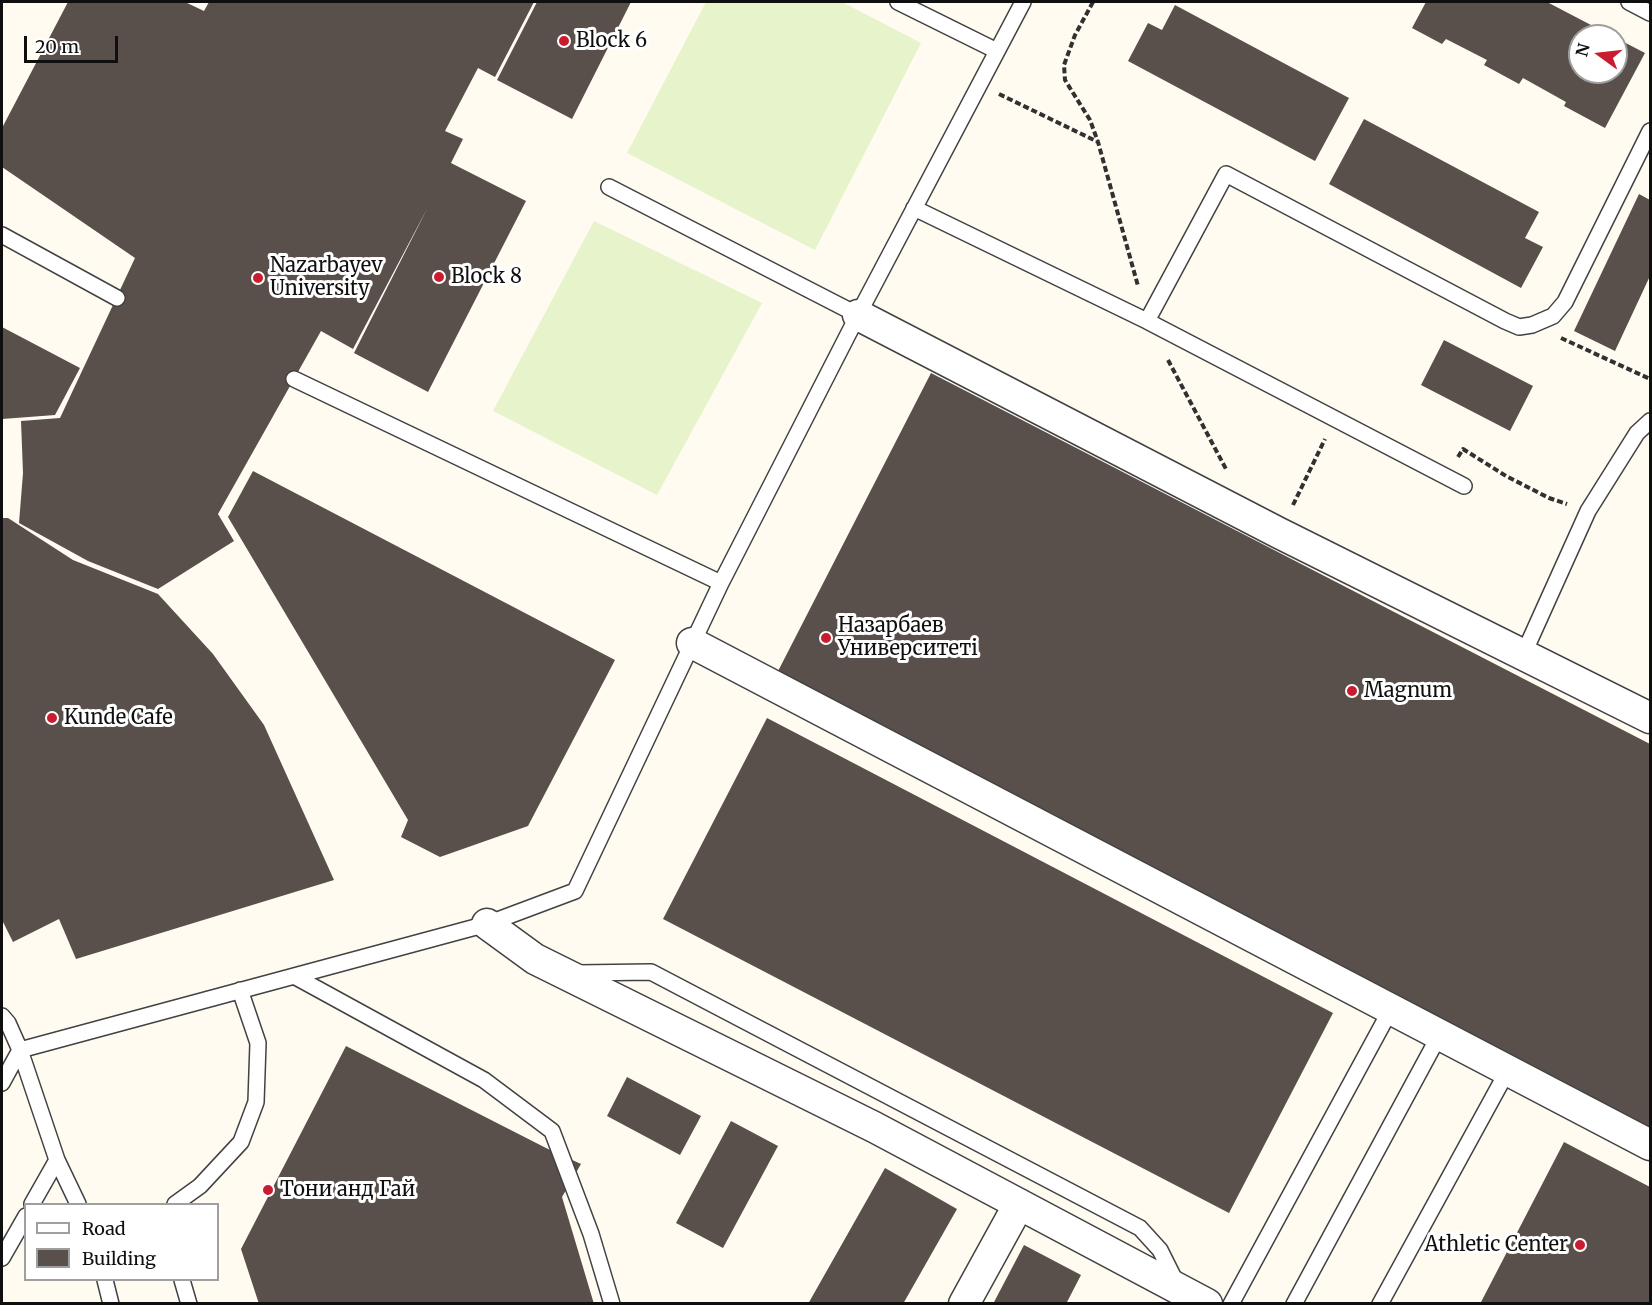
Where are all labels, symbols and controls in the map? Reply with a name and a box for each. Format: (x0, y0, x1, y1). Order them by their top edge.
scale bar (27, 24, 122, 62)
north arrow (1568, 24, 1628, 84)
place label: Block 6 (576, 29, 647, 53)
marker: Block 6 (557, 34, 571, 48)
text: 20 m (35, 35, 79, 58)
text: N (1571, 41, 1594, 59)
place label: Nazarbayev University (270, 254, 383, 301)
place label: Block 8 (451, 265, 522, 289)
marker: Block 8 (432, 270, 446, 284)
marker: Nazarbayev University (251, 271, 265, 285)
place label: Назарбаев Университеті (838, 614, 978, 661)
marker: Назарбаев Университеті (819, 631, 833, 645)
place label: Magnum (1364, 679, 1452, 703)
marker: Magnum (1345, 684, 1359, 698)
place label: Kunde Cafe (64, 706, 173, 730)
marker: Kunde Cafe (45, 711, 59, 725)
place label: Тони анд Гай (280, 1178, 415, 1202)
marker: Тони анд Гай (261, 1183, 275, 1197)
legend (24, 1203, 219, 1281)
text: Road (82, 1217, 126, 1240)
place label: Athletic Center (1425, 1233, 1568, 1257)
marker: Athletic Center (1573, 1238, 1587, 1252)
text: Building (82, 1247, 156, 1270)

